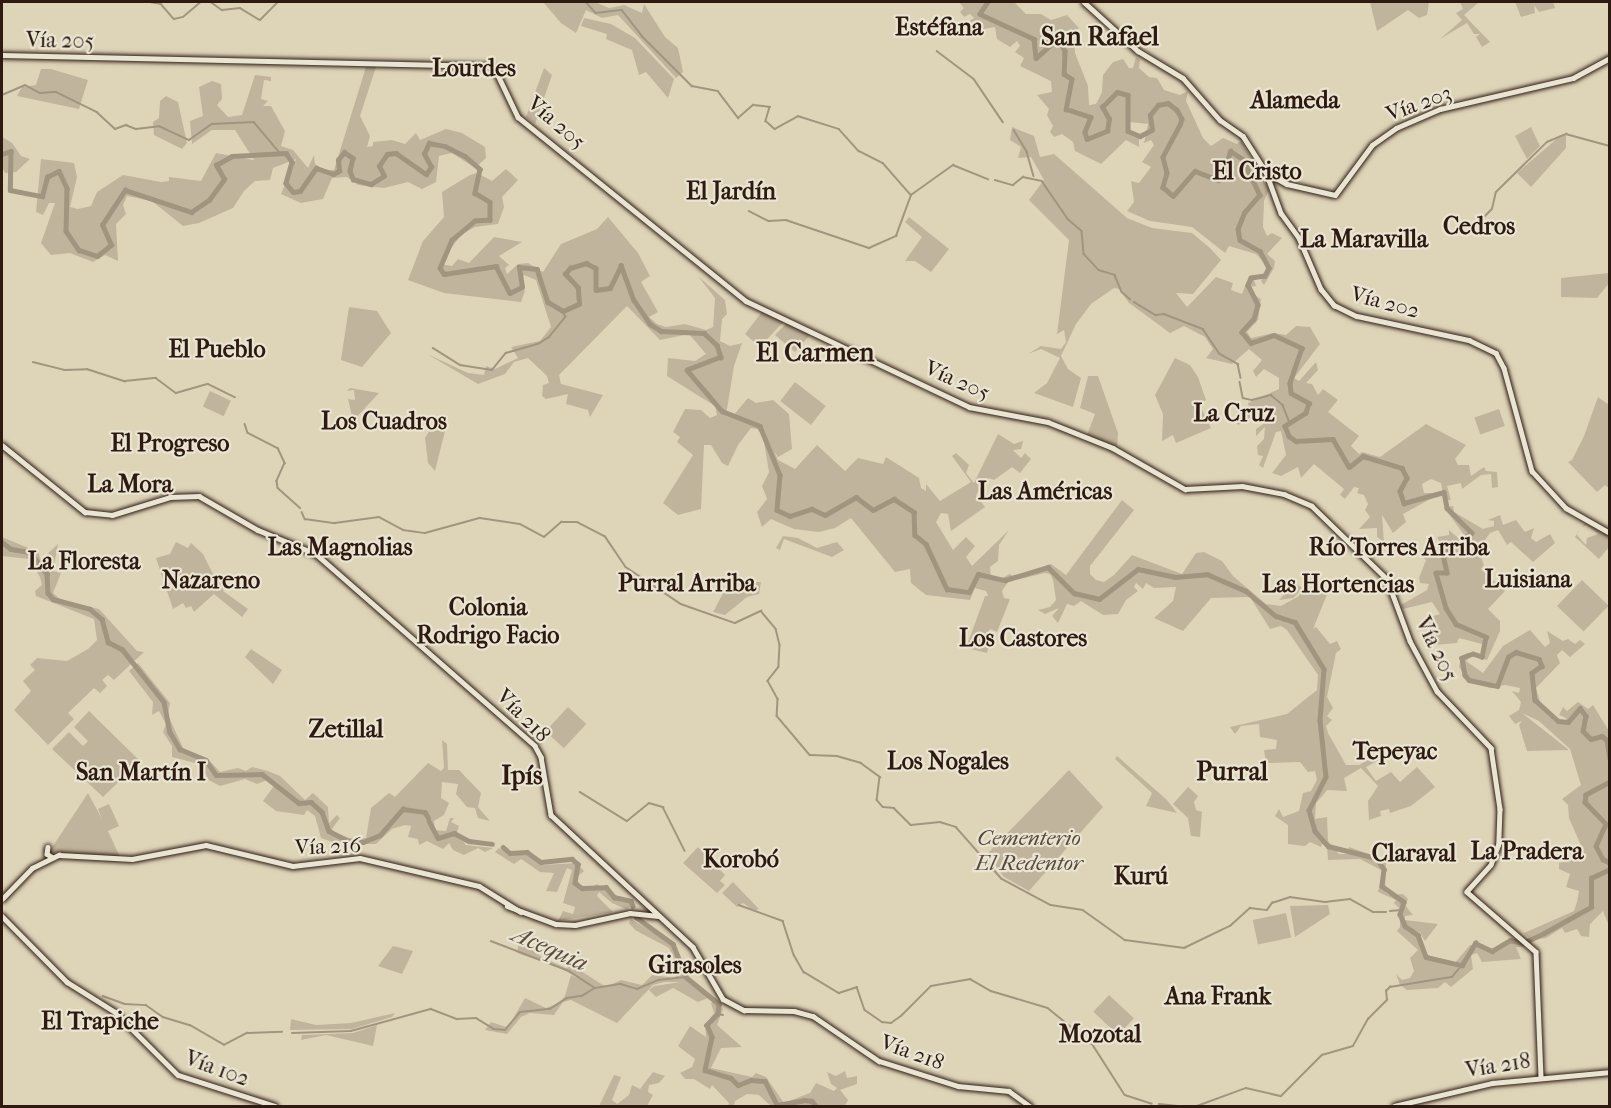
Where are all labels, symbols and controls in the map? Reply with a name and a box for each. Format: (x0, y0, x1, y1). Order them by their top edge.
district label: Estéfana (895, 14, 983, 42)
district label: San Rafael (1041, 21, 1159, 53)
street label: Vía 205 (26, 27, 94, 55)
district label: Lourdes (432, 55, 516, 83)
street label: Vía 203 (1383, 80, 1455, 128)
district label: Alameda (1250, 87, 1340, 115)
street label: Vía 205 (522, 91, 590, 155)
district label: El Cristo (1212, 158, 1302, 186)
district label: El Jardín (686, 178, 776, 206)
district label: Cedros (1443, 213, 1515, 241)
district label: La Maravilla (1300, 226, 1428, 254)
street label: Vía 202 (1348, 281, 1422, 325)
district label: El Pueblo (168, 336, 266, 364)
district label: El Carmen (756, 337, 874, 369)
street label: Vía 205 (920, 355, 994, 407)
district label: La Cruz (1193, 400, 1275, 428)
district label: Los Cuadros (321, 408, 447, 436)
district label: El Progreso (110, 430, 230, 458)
district label: La Mora (87, 471, 173, 499)
district label: Las Américas (978, 478, 1112, 506)
district label: Las Magnolias (267, 534, 413, 562)
district label: Río Torres Arriba (1309, 534, 1489, 562)
district label: La Floresta (28, 548, 140, 576)
district label: Luisiana (1484, 566, 1572, 594)
district label: Nazareno (162, 567, 260, 595)
district label: Purral Arriba (618, 570, 756, 598)
district label: Las Hortencias (1262, 571, 1414, 599)
district label: Colonia Rodrigo Facio (416, 594, 560, 650)
street label: Vía 205 (1409, 613, 1463, 685)
district label: Los Castores (959, 625, 1087, 653)
street label: Vía 218 (491, 684, 555, 748)
district label: Zetillal (309, 716, 383, 744)
district label: Tepeyac (1353, 738, 1437, 766)
district label: Los Nogales (887, 748, 1009, 776)
district label: Purral (1196, 756, 1268, 788)
district label: San Martín I (76, 759, 206, 787)
district label: Ipís (501, 760, 543, 792)
park label: Cementerio El Redentor (975, 825, 1083, 876)
street label: Vía 216 (294, 833, 362, 861)
district label: La Pradera (1471, 838, 1583, 866)
district label: Claraval (1372, 840, 1456, 868)
district label: Korobó (703, 846, 779, 874)
district label: Kurú (1114, 863, 1168, 891)
water label: Acequia (508, 920, 592, 978)
district label: Girasoles (648, 952, 742, 980)
district label: Ana Frank (1165, 983, 1271, 1011)
district label: El Trapiche (41, 1008, 159, 1036)
district label: Mozotal (1059, 1021, 1141, 1049)
street label: Vía 218 (877, 1029, 947, 1077)
street label: Vía 102 (181, 1045, 253, 1093)
street label: Vía 218 (1464, 1048, 1532, 1084)

